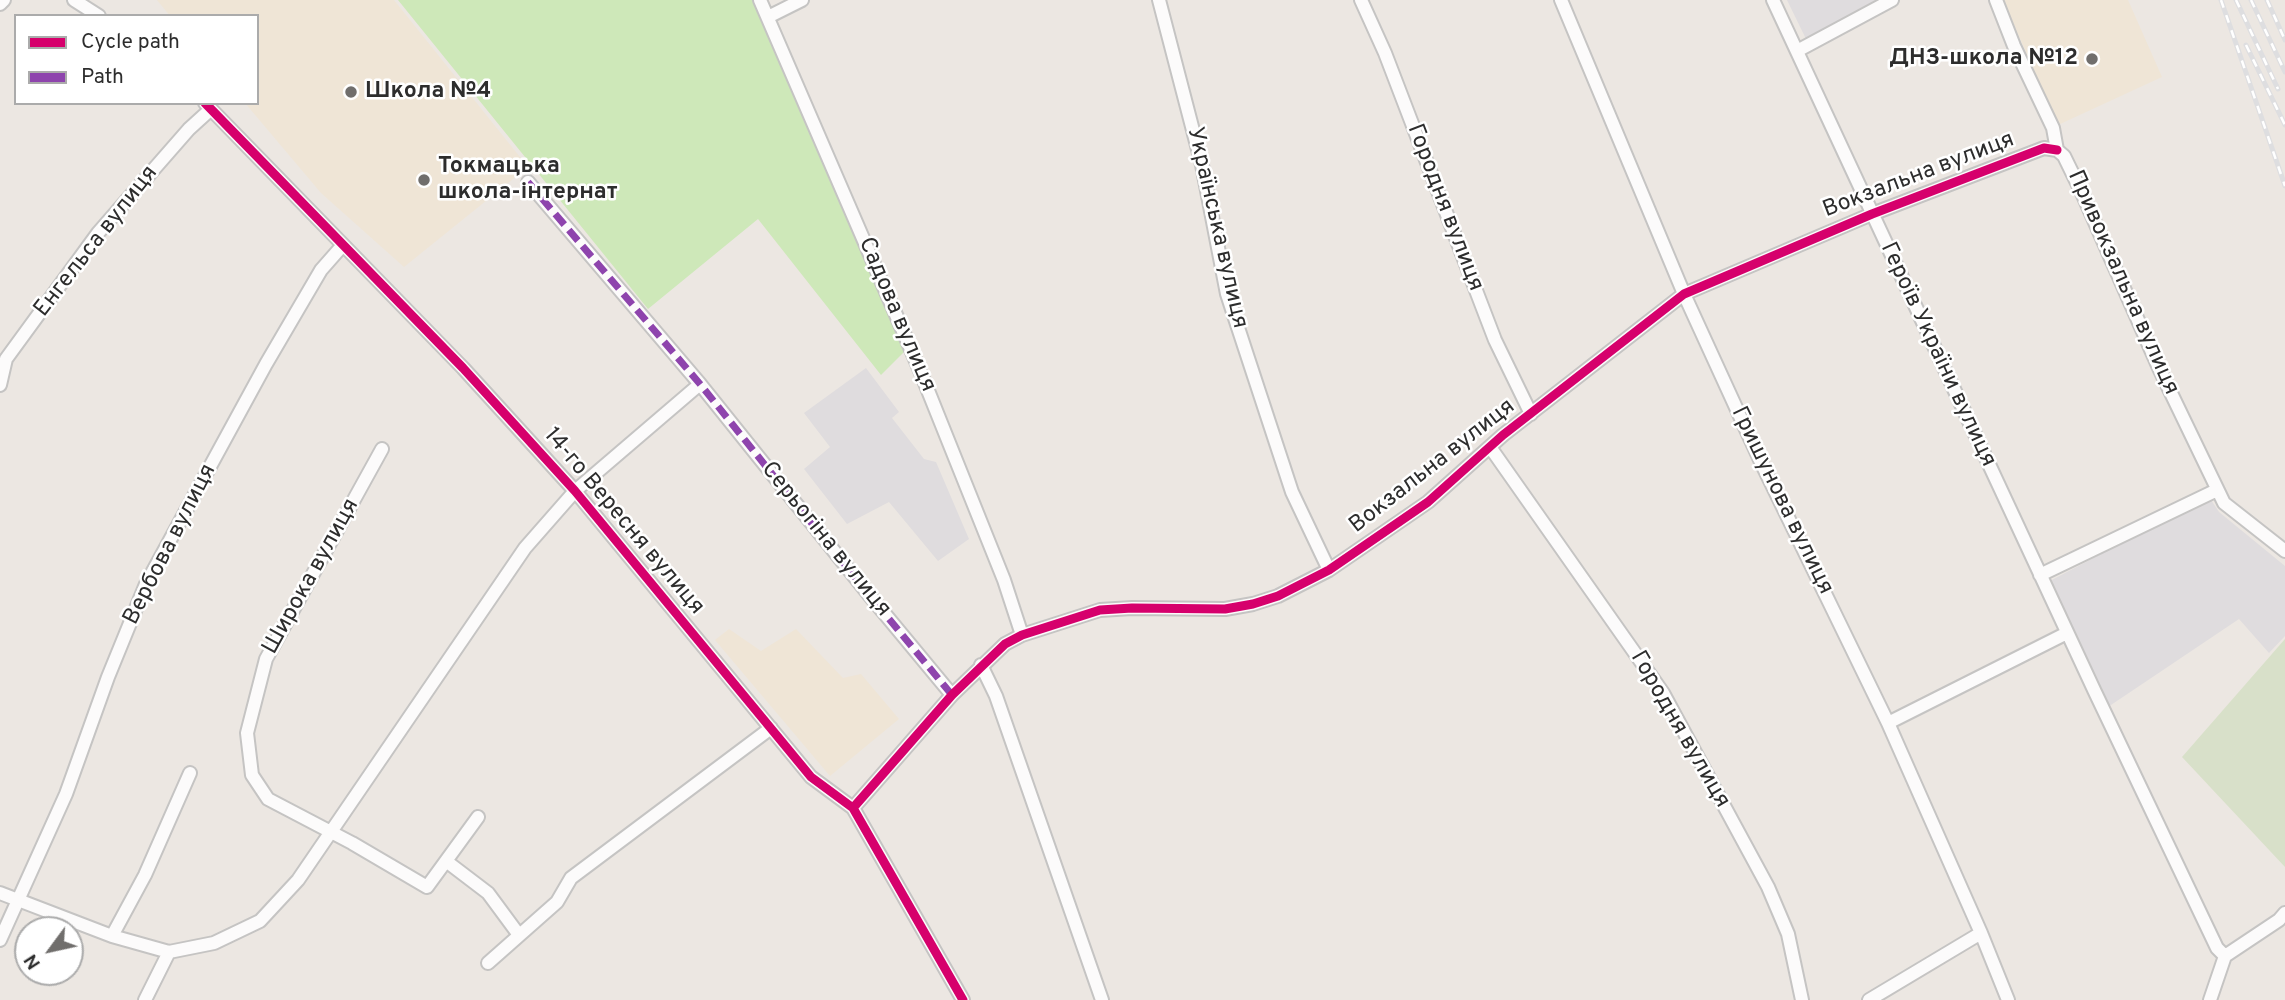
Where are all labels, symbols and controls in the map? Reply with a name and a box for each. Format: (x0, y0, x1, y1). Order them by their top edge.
legend (14, 14, 259, 105)
text: Cycle path (81, 29, 180, 56)
place label: ДНЗ-школа №12 (1889, 45, 2078, 73)
marker: ДНЗ-школа №12 (2084, 51, 2100, 67)
text: Path (81, 64, 124, 91)
place label: Школа №4 (365, 78, 491, 106)
marker: Школа №4 (343, 84, 359, 100)
street label: Городня вулиця (1399, 121, 1489, 295)
street label: Українська вулиця (1179, 125, 1253, 331)
street label: Вокзальна вулиця (1819, 127, 2019, 225)
place label: Токмацька школа-інтернат (438, 153, 618, 207)
street label: Енгельса вулиця (29, 161, 165, 323)
street label: Привокзальна вулиця (2060, 166, 2184, 400)
marker: Токмацька школа-інтернат (416, 172, 432, 188)
street label: Садова вулиця (851, 234, 941, 396)
street label: Героїв України вулиця (1873, 239, 2001, 471)
street label: Вокзальна вулиця (1345, 394, 1521, 540)
street label: Гришунова вулиця (1724, 403, 1838, 599)
street label: 14-го Вересня вулиця (537, 423, 709, 621)
street label: Серьогіна вулиця (754, 457, 896, 623)
street label: Вербова вулиця (119, 460, 223, 630)
street label: Широка вулиця (258, 494, 366, 660)
street label: Городня вулиця (1623, 647, 1735, 813)
north arrow (14, 916, 84, 986)
text: N (19, 949, 47, 974)

